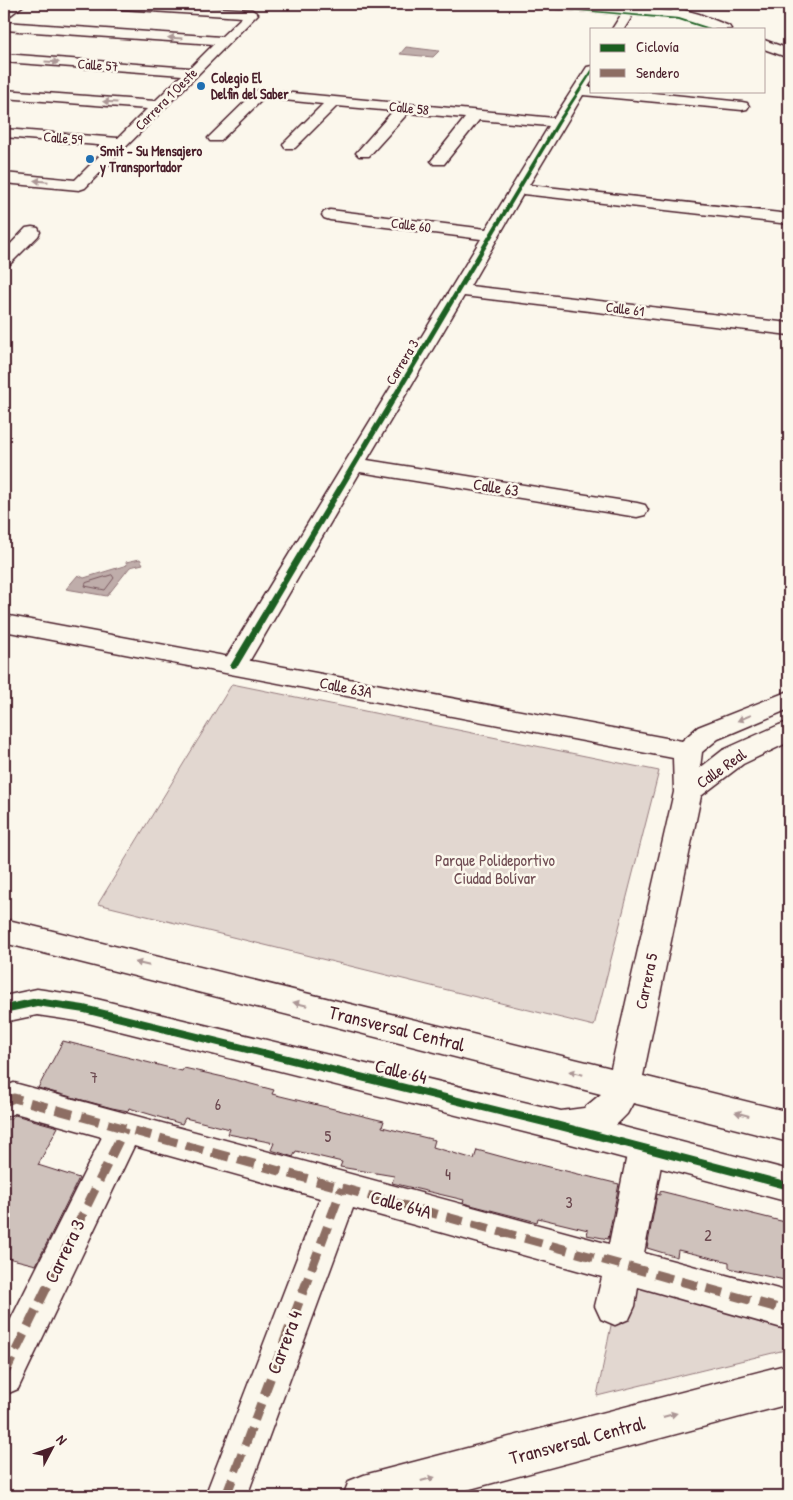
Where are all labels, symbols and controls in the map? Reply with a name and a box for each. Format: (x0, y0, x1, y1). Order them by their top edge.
legend (590, 28, 766, 92)
one-way arrow (167, 33, 183, 41)
text: Ciclovía (636, 36, 679, 57)
street label: Calle 57 (77, 54, 119, 75)
one-way arrow (45, 58, 61, 66)
text: Sendero (636, 62, 679, 83)
street label: Carrera 1 Oeste (130, 63, 201, 134)
place label: Colegio El Delfin del Saber (211, 68, 289, 103)
marker: Colegio El Delfin del Saber (195, 80, 207, 92)
street label: Calle 58 (388, 96, 430, 119)
one-way arrow (102, 98, 118, 106)
street label: Calle 59 (43, 126, 83, 149)
place label: Smit - Su Mensajero y Transportador (99, 141, 203, 178)
marker: Smit - Su Mensajero y Transportador (84, 153, 96, 165)
one-way arrow (33, 177, 49, 185)
street label: Calle 60 (390, 213, 432, 236)
street label: Calle 61 (605, 297, 645, 320)
street label: Carrera 3 (381, 335, 423, 388)
street label: Calle 63 (472, 473, 520, 501)
street label: Calle 63A (318, 671, 374, 703)
one-way arrow (737, 714, 751, 722)
street label: Calle Real (692, 742, 751, 793)
park label: Parque Polideportivo Ciudad Bolívar (435, 849, 556, 889)
street label: Carrera 5 (629, 951, 663, 1011)
one-way arrow (135, 960, 150, 968)
street label: Transversal Central (326, 999, 469, 1058)
one-way arrow (292, 1000, 307, 1008)
street label: Calle 64 (372, 1052, 430, 1090)
house number: 7 (90, 1066, 98, 1088)
one-way arrow (569, 1069, 584, 1077)
house number: 6 (215, 1093, 221, 1115)
one-way arrow (735, 1110, 750, 1118)
house number: 5 (325, 1125, 332, 1147)
house number: 4 (445, 1163, 451, 1185)
street label: Calle 64A (368, 1183, 434, 1225)
house number: 3 (565, 1191, 573, 1213)
street label: Carrera 3 (37, 1215, 91, 1287)
house number: 2 (704, 1224, 712, 1246)
street label: Carrera 4 (260, 1306, 308, 1378)
street label: Transversal Central (506, 1409, 648, 1471)
one-way arrow (663, 1411, 678, 1419)
north arrow (28, 1422, 78, 1472)
text: N (53, 1430, 72, 1449)
one-way arrow (421, 1475, 436, 1483)

